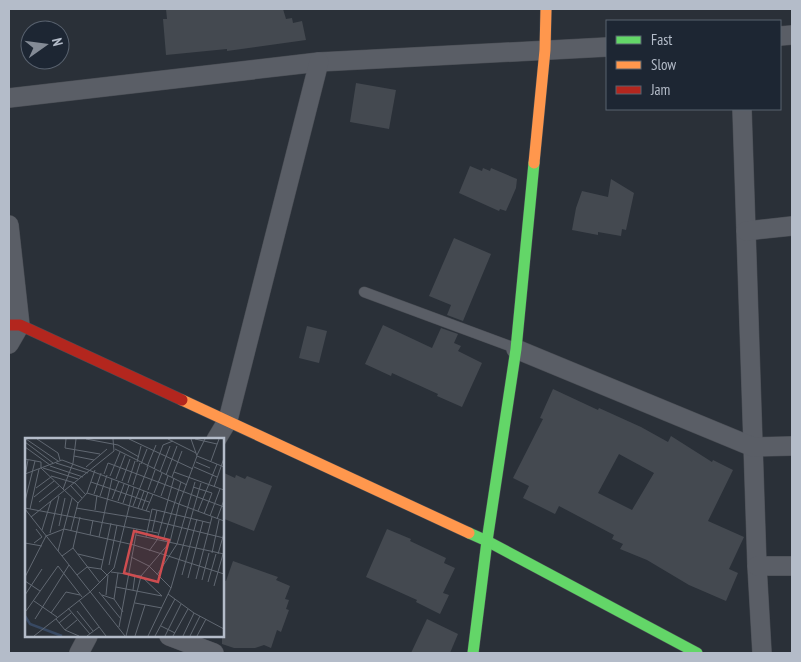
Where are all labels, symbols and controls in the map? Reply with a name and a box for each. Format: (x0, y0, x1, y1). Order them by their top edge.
north arrow (20, 20, 70, 70)
legend (606, 20, 781, 110)
text: Fast (651, 30, 672, 49)
text: N (48, 36, 67, 48)
text: Slow (651, 55, 676, 74)
text: Jam (650, 80, 670, 99)
inset map (25, 438, 224, 637)

